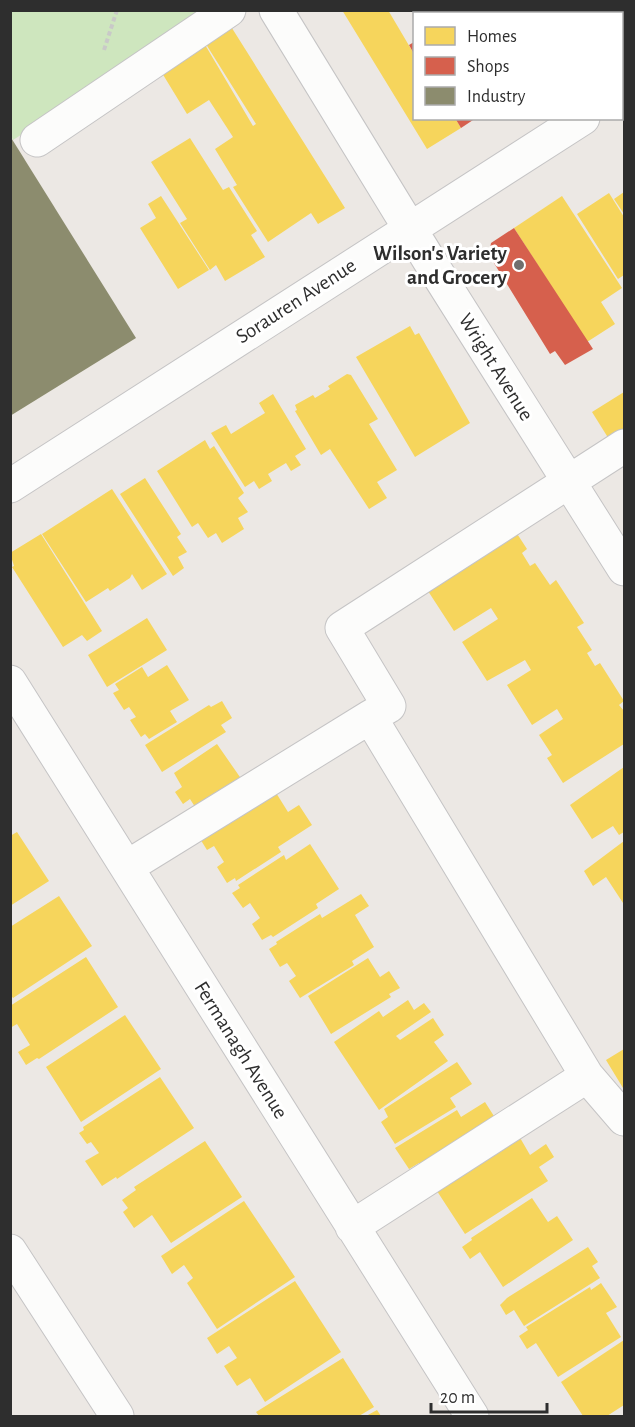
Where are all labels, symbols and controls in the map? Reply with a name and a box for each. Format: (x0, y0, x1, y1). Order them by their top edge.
legend (413, 12, 623, 120)
text: Homes (467, 28, 517, 46)
text: Shops (467, 58, 509, 76)
text: Industry (467, 88, 526, 106)
place label: Wilson's Variety and Grocery (373, 243, 508, 288)
street label: Sorauren Avenue (232, 255, 360, 347)
marker: Wilson's Variety and Grocery (512, 258, 526, 272)
street label: Wright Avenue (455, 310, 537, 424)
street label: Fermanagh Avenue (190, 978, 292, 1122)
scale bar (431, 1376, 546, 1414)
text: 20 m (440, 1389, 475, 1407)

